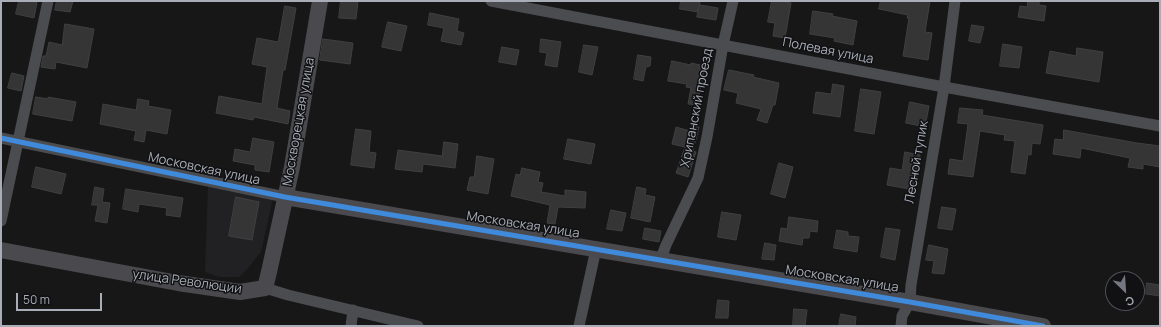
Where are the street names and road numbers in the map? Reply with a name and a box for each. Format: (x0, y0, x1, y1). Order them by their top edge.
street label: Полевая улица (781, 35, 875, 67)
street label: Хрипанский проезд (678, 47, 716, 169)
street label: Москворецкая улица (280, 56, 318, 188)
street label: Лесной тупик (902, 119, 932, 205)
street label: Московская улица (147, 150, 261, 188)
street label: Московская улица (465, 208, 581, 242)
street label: Московская улица (784, 262, 900, 296)
street label: улица Революции (131, 267, 243, 297)

